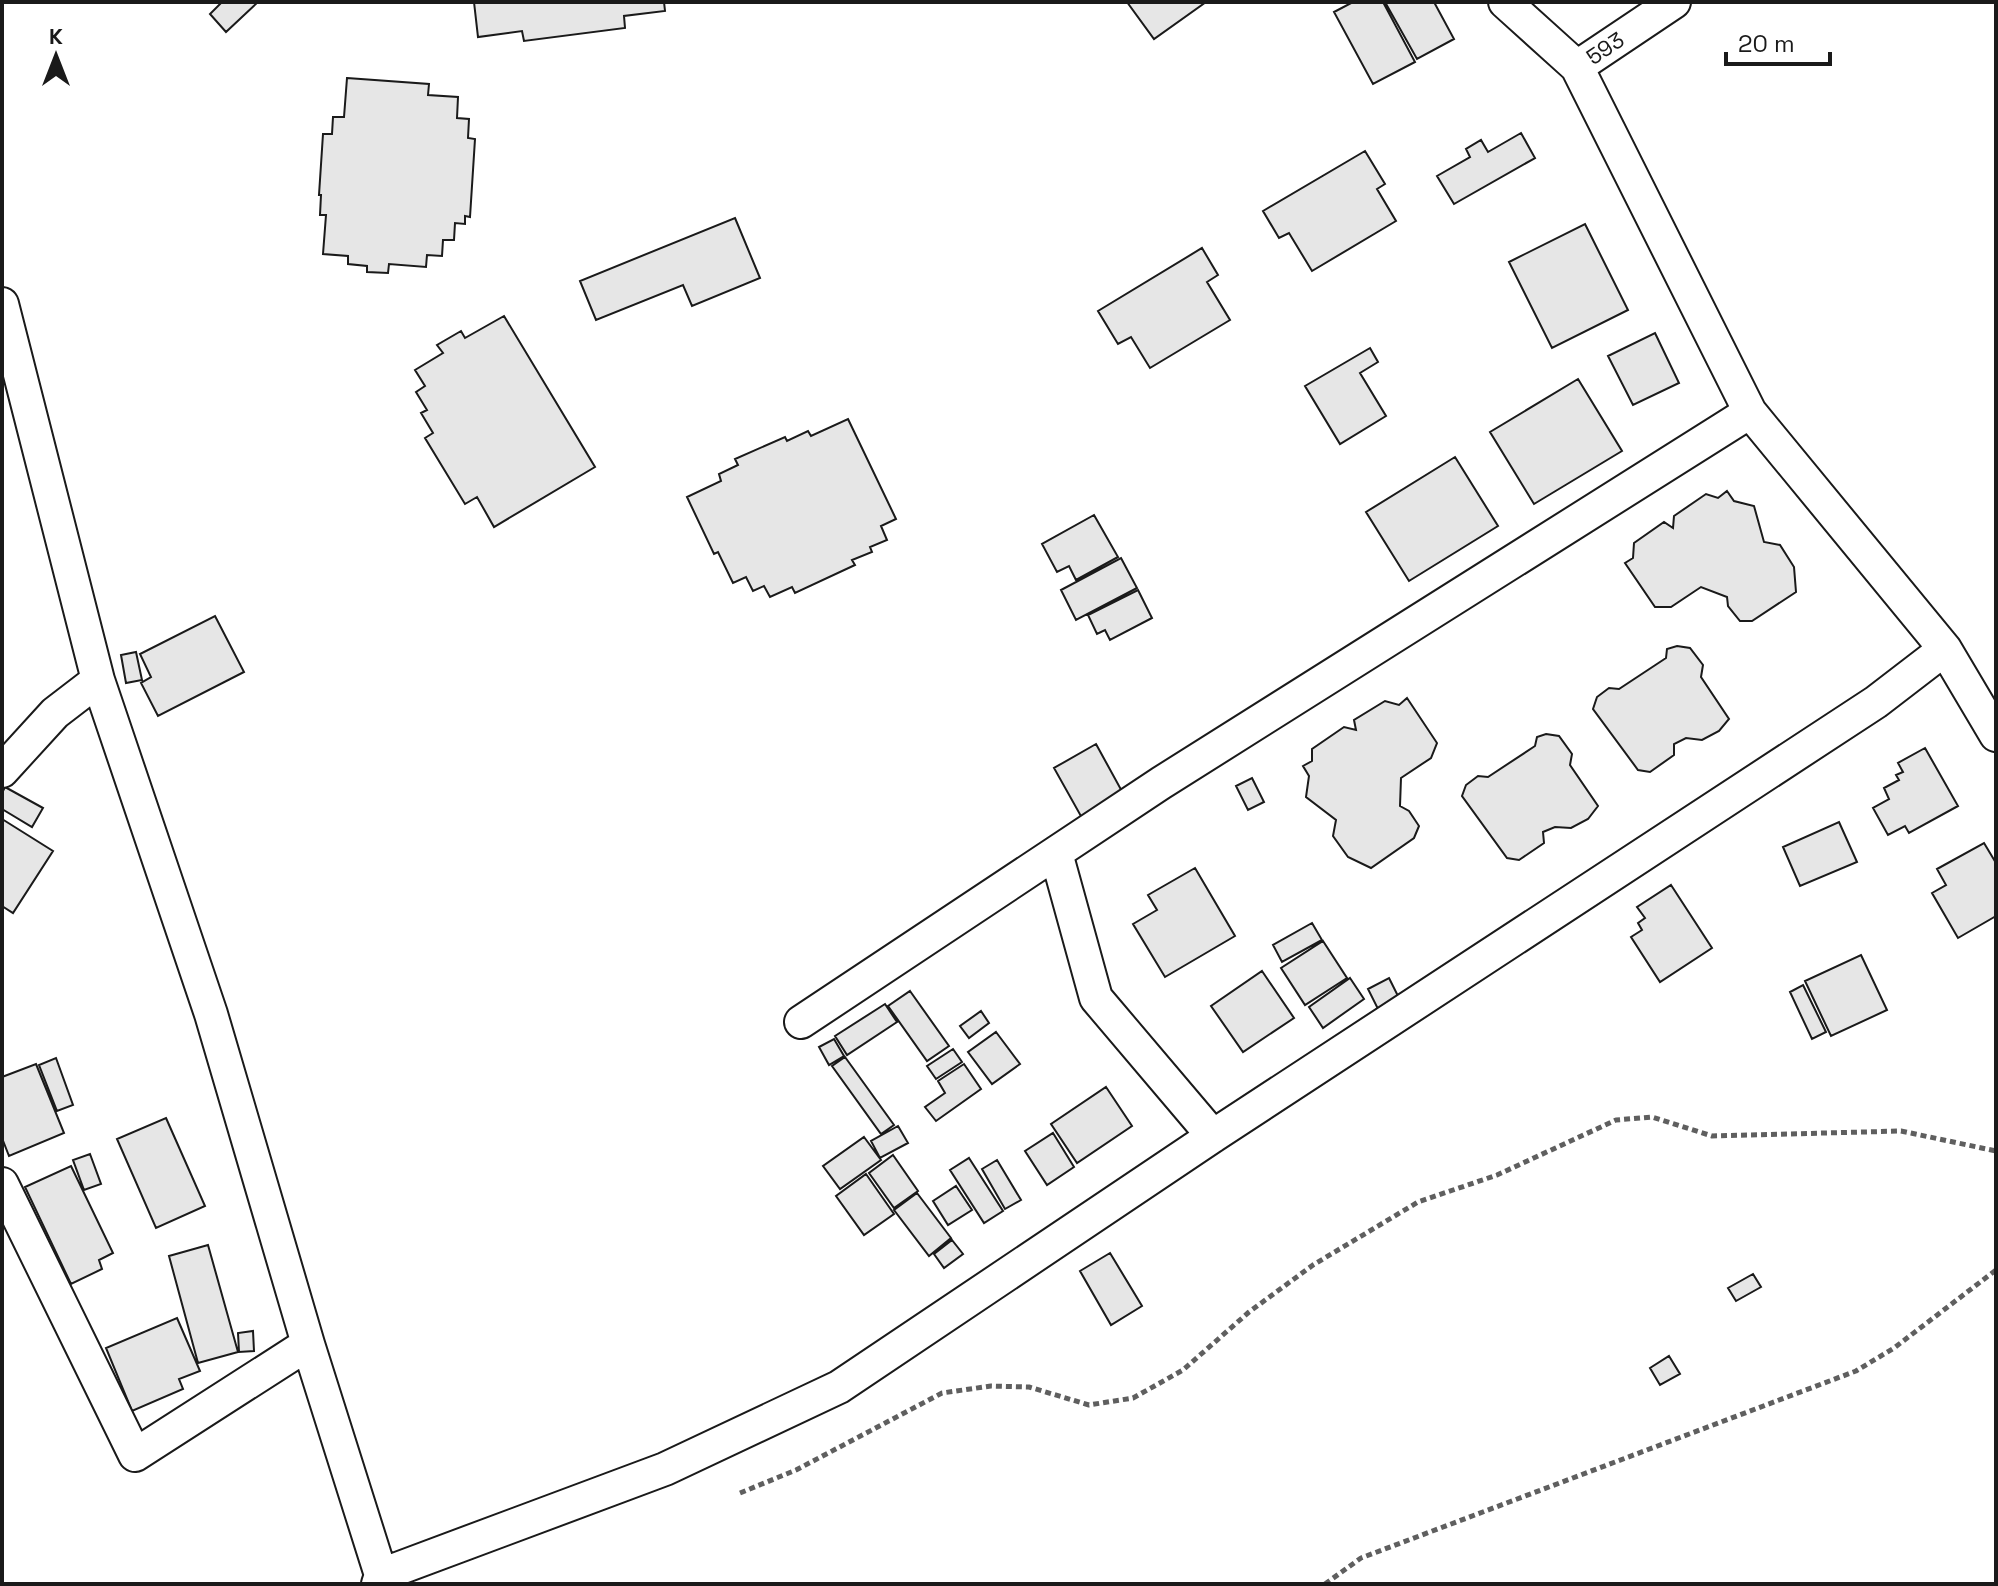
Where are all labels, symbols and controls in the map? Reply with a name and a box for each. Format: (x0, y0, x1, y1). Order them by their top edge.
north arrow (16, 16, 96, 96)
scale bar (1726, 16, 1830, 66)
text: K (49, 22, 63, 50)
street label: 593 (1581, 25, 1629, 71)
text: 20 m (1738, 28, 1795, 59)

